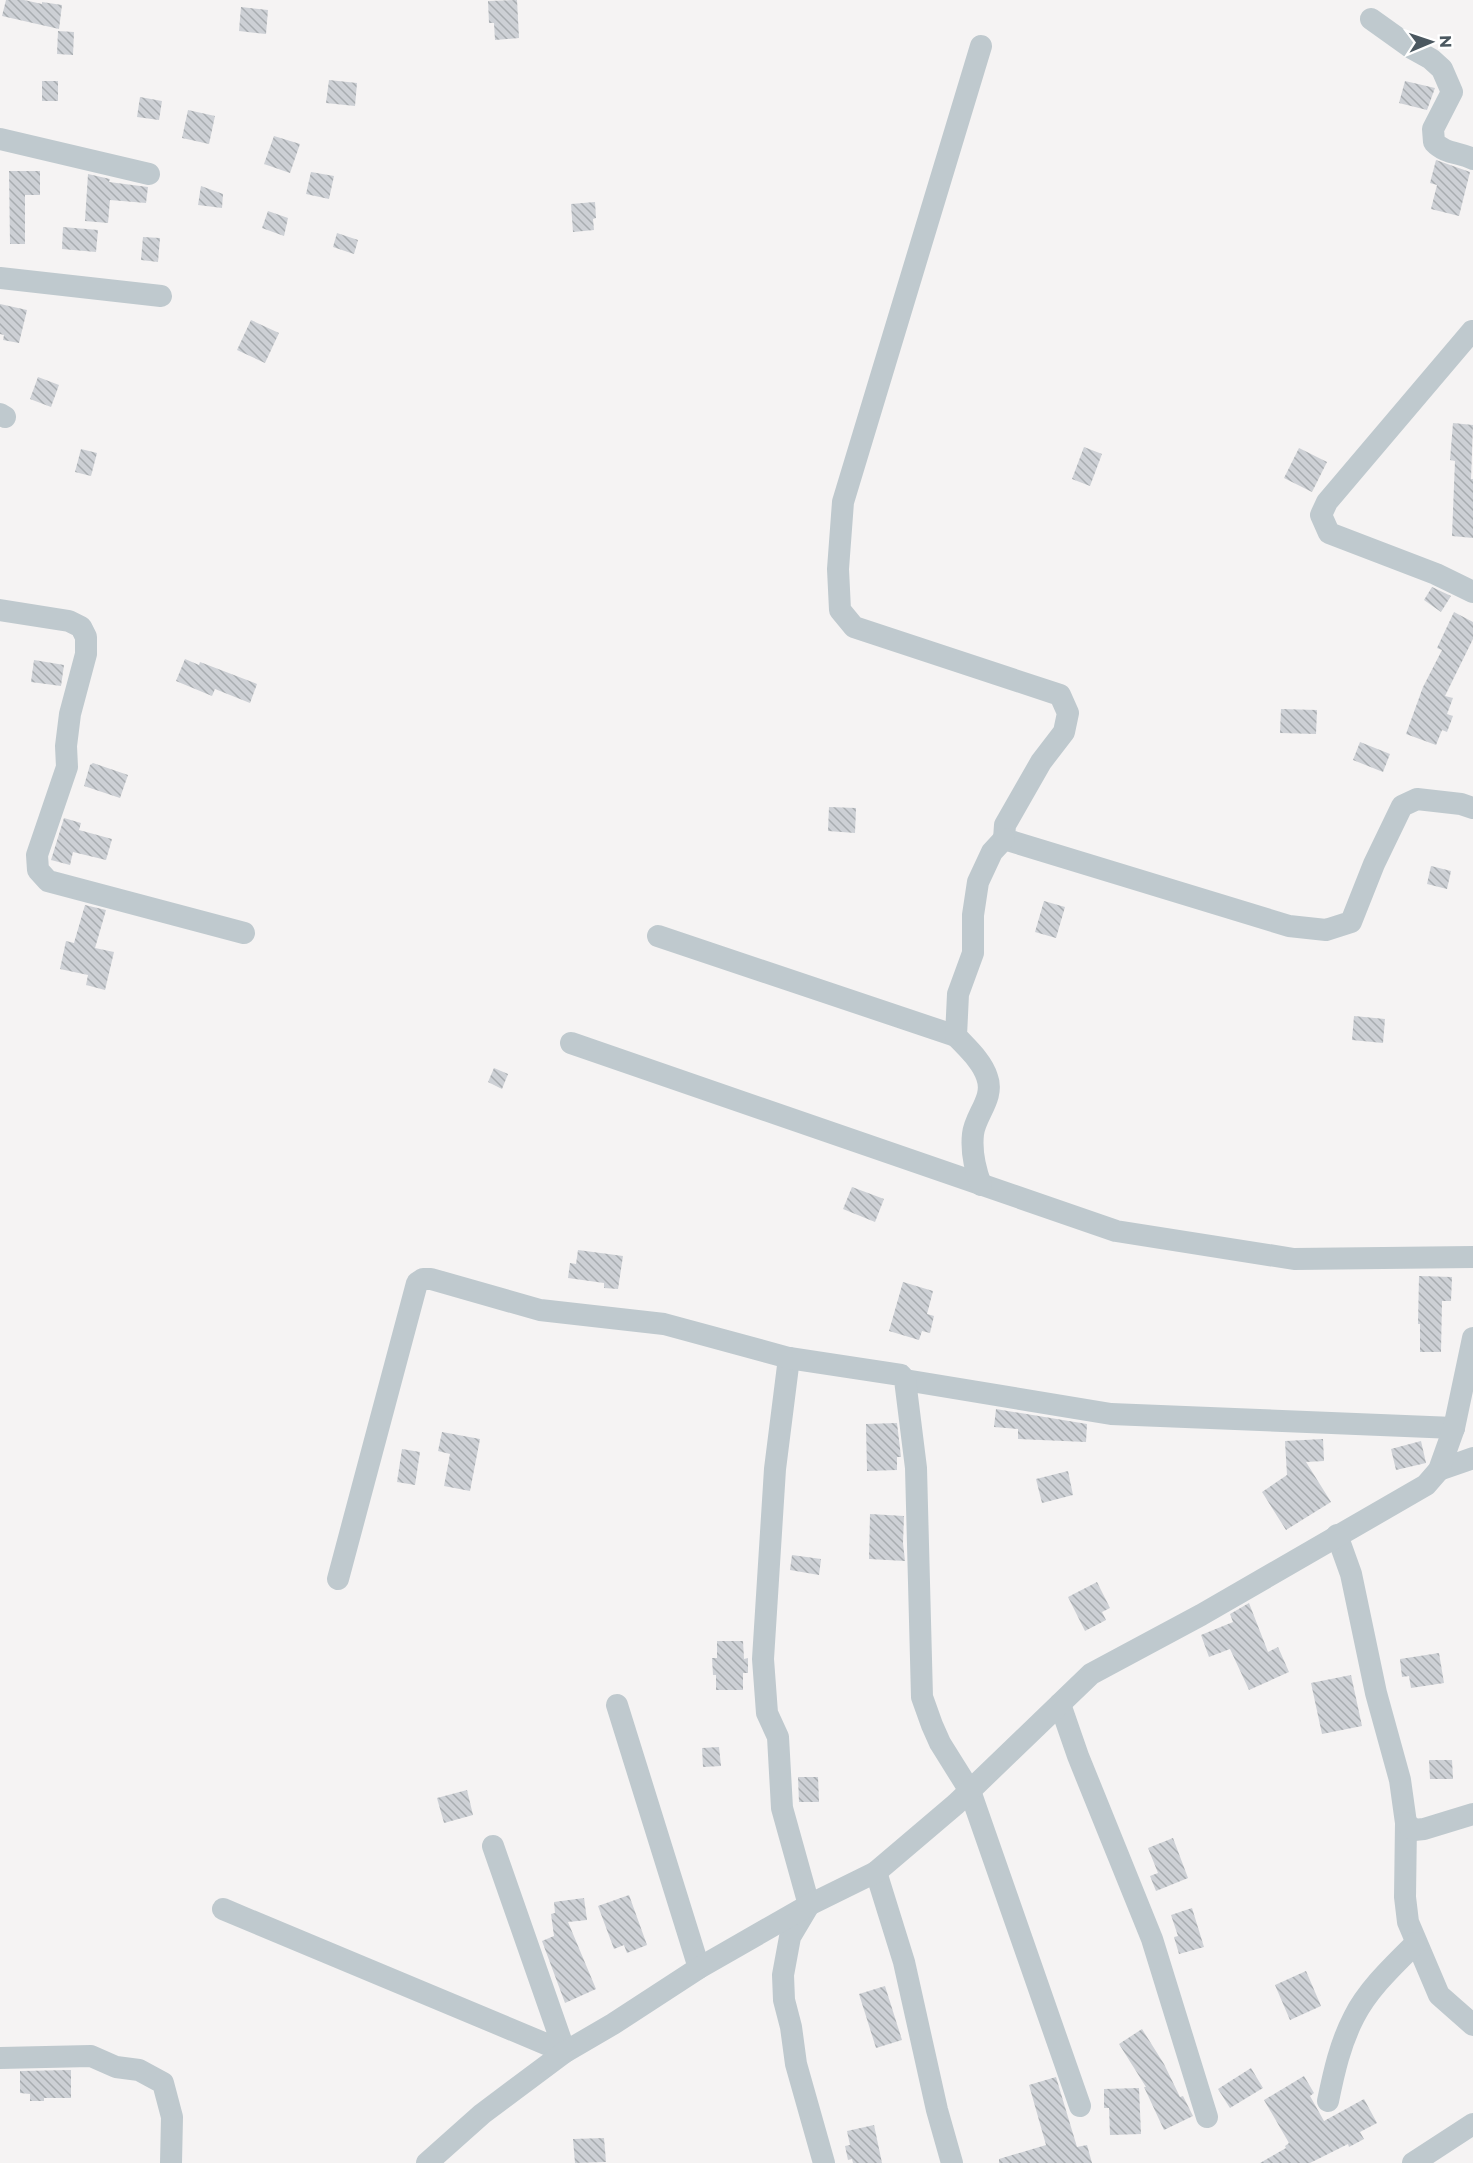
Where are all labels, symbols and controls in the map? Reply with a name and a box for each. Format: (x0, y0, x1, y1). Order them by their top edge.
north arrow (1401, 12, 1461, 72)
text: N (1436, 35, 1455, 48)

